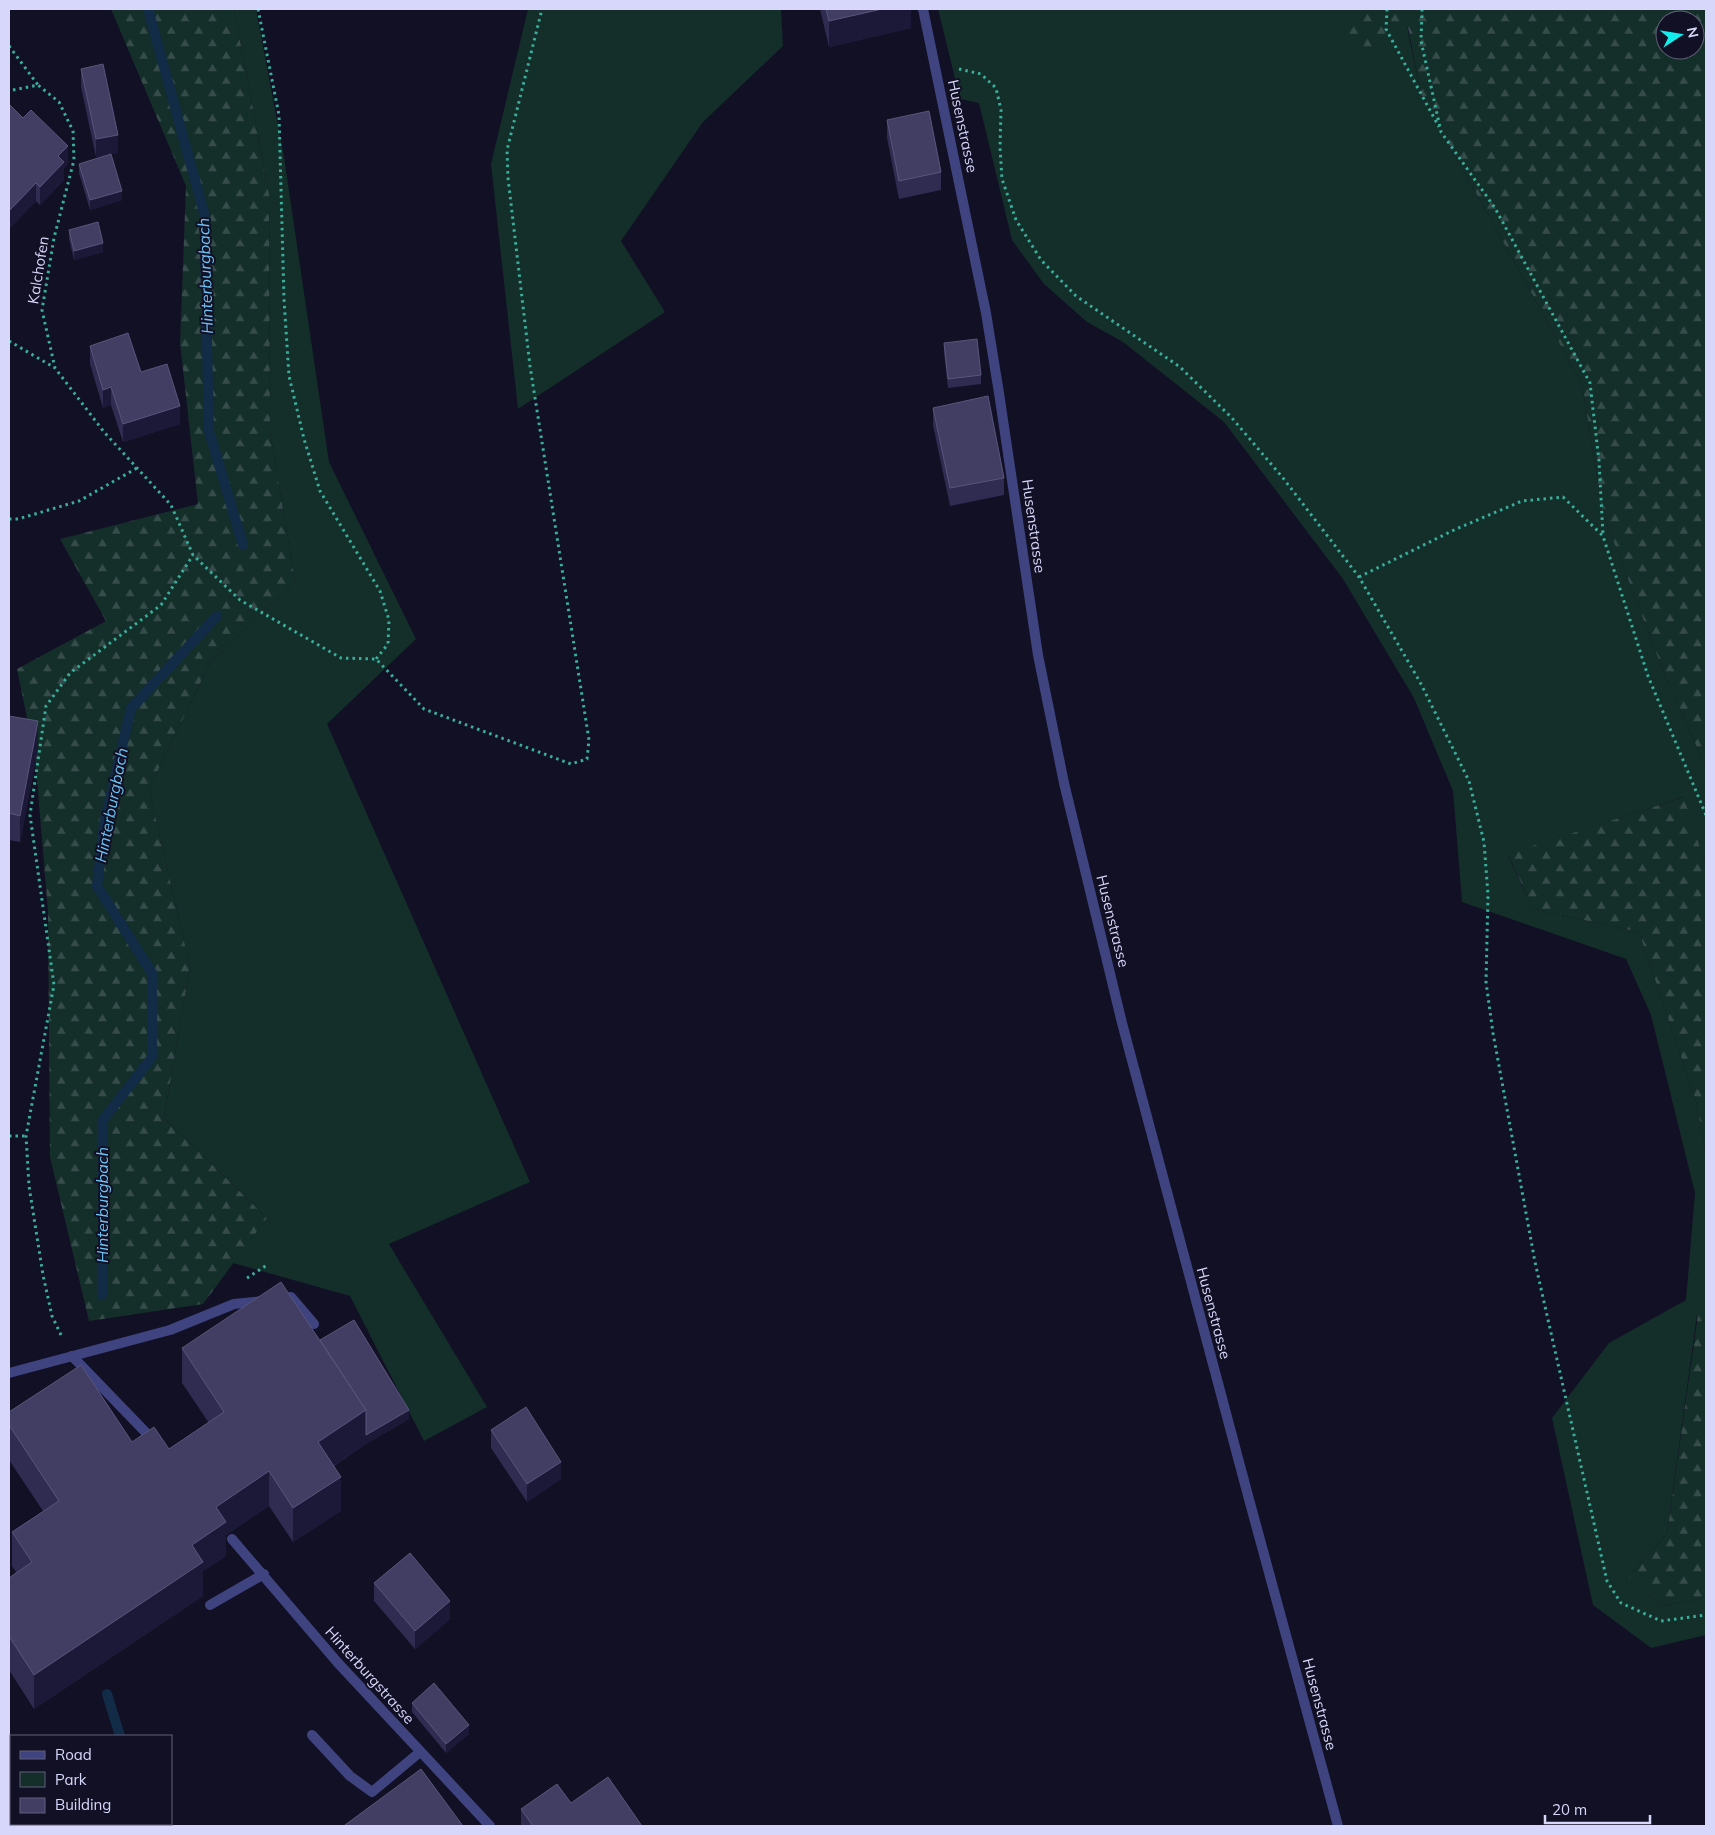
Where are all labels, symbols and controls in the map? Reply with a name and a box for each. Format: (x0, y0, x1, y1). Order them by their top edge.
north arrow (1655, 10, 1705, 60)
text: N (1683, 25, 1703, 39)
street label: Husenstrasse (944, 78, 982, 174)
water label: Hinterburgbach (193, 218, 217, 334)
street label: Kalchofen (23, 235, 53, 305)
street label: Husenstrasse (1018, 478, 1050, 574)
water label: Hinterburgbach (90, 746, 132, 864)
street label: Husenstrasse (1092, 873, 1134, 969)
water label: Hinterburgbach (92, 1147, 112, 1263)
street label: Husenstrasse (1193, 1265, 1235, 1361)
street label: Hinterburgstrasse (321, 1622, 419, 1728)
street label: Husenstrasse (1299, 1656, 1341, 1752)
legend (10, 1735, 172, 1825)
text: Road (55, 1745, 92, 1764)
text: Park (55, 1770, 87, 1789)
scale bar (1545, 1792, 1650, 1824)
text: Building (55, 1795, 111, 1814)
text: 20 m (1552, 1800, 1587, 1819)

